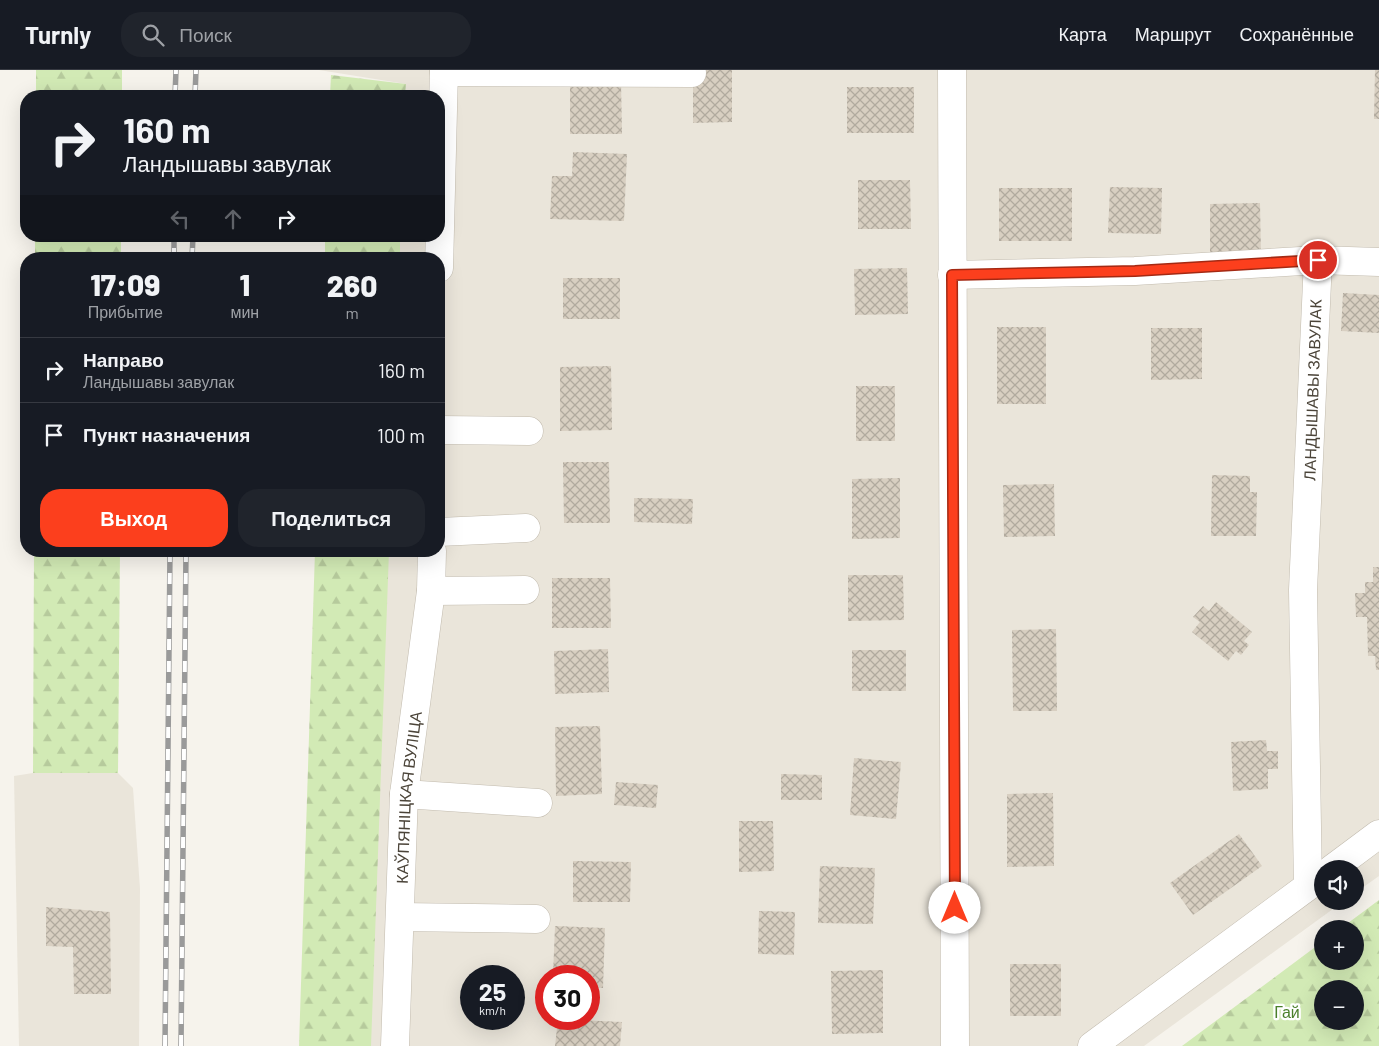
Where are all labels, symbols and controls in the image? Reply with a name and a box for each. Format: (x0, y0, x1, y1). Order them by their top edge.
search box (121, 12, 471, 57)
text: Turnly (25, 20, 91, 49)
icon: search (139, 21, 167, 49)
text: Поиск (179, 23, 232, 46)
text: Карта (1059, 23, 1107, 45)
text: Маршрут (1135, 23, 1211, 45)
text: Сохранённые (1239, 23, 1354, 45)
text: 160 m (123, 108, 210, 150)
icon: right (40, 110, 105, 175)
text: Ландышавы завулак (123, 150, 331, 176)
icon: left (166, 205, 194, 233)
icon: ahead (219, 205, 247, 233)
icon: right (272, 205, 300, 233)
pin (1297, 239, 1339, 281)
icon: arrive (1304, 246, 1332, 274)
text: 17:09 (90, 266, 160, 302)
text: 1 (239, 266, 250, 302)
text: 260 (327, 267, 377, 303)
street label: ЛАНДЫШАВЫ ЗАВУЛАК (1299, 298, 1325, 481)
text: Прибытие (88, 302, 163, 321)
text: мин (230, 302, 259, 321)
text: m (345, 303, 359, 322)
text: Направо (83, 348, 164, 371)
icon: right (40, 356, 68, 384)
text: 160 m (378, 359, 425, 382)
text: Ландышавы завулак (83, 372, 234, 391)
icon: arrive (40, 421, 68, 449)
text: Пункт назначения (83, 423, 250, 446)
text: 100 m (377, 424, 425, 447)
button: Выход (40, 489, 228, 547)
button: Поделиться (238, 489, 425, 547)
street label: КАЎПЯНІЦКАЯ ВУЛІЦА (391, 710, 424, 884)
map controls (1314, 860, 1364, 1030)
button: sound (1314, 860, 1364, 910)
position arrow (928, 881, 980, 933)
button: + (1314, 920, 1364, 970)
speed limit sign: 30 (535, 965, 600, 1030)
text: 25 (479, 976, 506, 1006)
button: − (1314, 980, 1364, 1030)
park label: Гай (1274, 1002, 1300, 1021)
text: km/h (479, 1003, 506, 1017)

